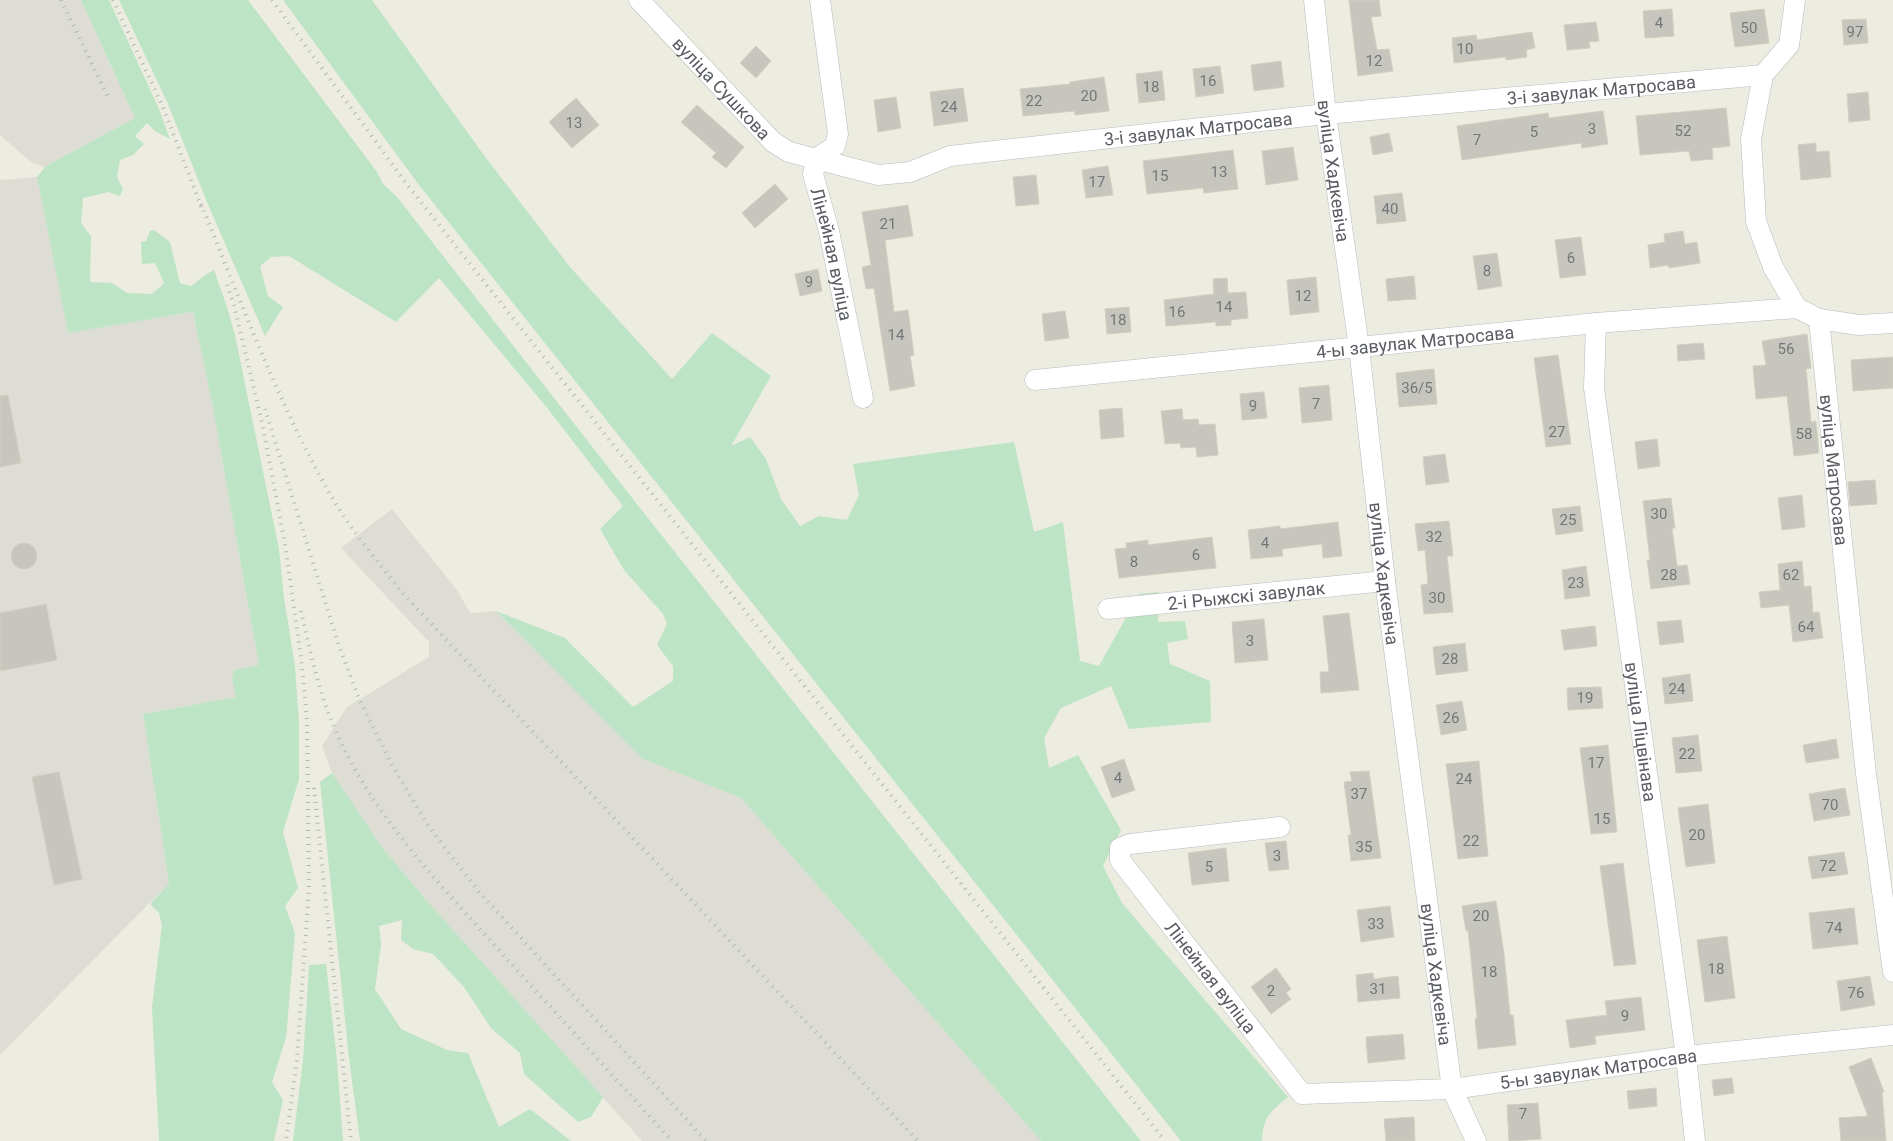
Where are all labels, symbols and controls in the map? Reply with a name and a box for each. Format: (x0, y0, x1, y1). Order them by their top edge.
house number: 4 (1655, 14, 1664, 32)
house number: 50 (1741, 19, 1757, 37)
house number: 97 (1847, 23, 1863, 41)
street label: вуліца Сушкова (669, 32, 775, 144)
house number: 10 (1457, 40, 1473, 58)
house number: 12 (1366, 52, 1382, 70)
street label: 3-і завулак Матросава (1506, 71, 1697, 108)
house number: 16 (1200, 72, 1216, 90)
house number: 18 (1143, 78, 1159, 96)
house number: 20 (1081, 87, 1097, 105)
house number: 22 (1026, 92, 1042, 110)
house number: 24 (941, 98, 958, 116)
street label: вуліца Хадкевіча (1314, 99, 1355, 243)
street label: 3-і завулак Матросава (1103, 107, 1293, 149)
house number: 13 (566, 114, 582, 132)
house number: 3 (1588, 120, 1596, 138)
house number: 52 (1675, 122, 1691, 140)
house number: 5 (1530, 123, 1538, 141)
house number: 7 (1473, 131, 1481, 149)
house number: 13 (1211, 163, 1227, 181)
house number: 15 (1152, 167, 1168, 185)
house number: 17 (1089, 173, 1105, 191)
street label: Лінейная вуліца (807, 185, 857, 322)
house number: 40 (1382, 200, 1398, 218)
house number: 21 (880, 215, 896, 233)
house number: 6 (1567, 249, 1575, 267)
house number: 8 (1483, 262, 1491, 280)
house number: 9 (805, 273, 813, 291)
house number: 12 (1295, 287, 1311, 305)
house number: 14 (1216, 298, 1233, 316)
house number: 16 (1169, 303, 1185, 321)
house number: 18 (1110, 311, 1126, 329)
street label: 4-ы завулак Матросава (1315, 321, 1515, 362)
house number: 14 (888, 326, 905, 344)
house number: 56 (1778, 340, 1794, 358)
house number: 36/5 (1401, 379, 1433, 397)
street label: вуліца Матросава (1816, 393, 1853, 546)
house number: 7 (1312, 395, 1320, 413)
house number: 9 (1249, 397, 1257, 415)
house number: 27 (1549, 423, 1565, 441)
house number: 58 (1796, 425, 1812, 443)
street label: вуліца Хадкевіча (1366, 501, 1404, 646)
house number: 30 (1651, 505, 1667, 523)
house number: 25 (1560, 511, 1576, 529)
house number: 32 (1426, 528, 1442, 546)
house number: 4 (1261, 534, 1270, 552)
house number: 6 (1192, 546, 1200, 564)
house number: 8 (1130, 553, 1138, 571)
house number: 28 (1661, 566, 1677, 584)
house number: 62 (1783, 566, 1799, 584)
house number: 23 (1568, 574, 1584, 592)
street label: 2-і Рыжскі завулак (1167, 577, 1326, 613)
house number: 30 (1429, 589, 1445, 607)
house number: 64 (1798, 618, 1815, 636)
house number: 3 (1246, 632, 1254, 650)
house number: 28 (1442, 650, 1458, 668)
street label: вуліца Ліцвінава (1621, 661, 1661, 803)
house number: 24 (1669, 680, 1686, 698)
house number: 19 (1577, 689, 1593, 707)
house number: 26 (1443, 709, 1459, 727)
house number: 22 (1679, 745, 1695, 763)
house number: 17 (1588, 754, 1604, 772)
house number: 4 (1114, 769, 1123, 787)
house number: 24 (1456, 770, 1473, 788)
house number: 37 (1351, 785, 1367, 803)
house number: 70 (1822, 796, 1838, 814)
house number: 15 (1594, 810, 1610, 828)
house number: 20 (1689, 826, 1705, 844)
house number: 22 (1463, 832, 1479, 850)
house number: 35 (1356, 838, 1372, 856)
house number: 3 (1273, 847, 1281, 865)
house number: 72 (1820, 857, 1836, 875)
house number: 5 (1205, 858, 1213, 876)
street label: вуліца Хадкевіча (1417, 902, 1457, 1047)
house number: 20 (1473, 907, 1489, 925)
house number: 33 (1368, 915, 1384, 933)
street label: Лінейная вуліца (1161, 917, 1261, 1037)
house number: 74 (1826, 919, 1843, 937)
house number: 18 (1708, 960, 1724, 978)
house number: 18 (1481, 963, 1497, 981)
house number: 31 (1370, 980, 1386, 998)
house number: 2 (1267, 982, 1275, 1000)
house number: 76 (1848, 984, 1864, 1002)
house number: 9 (1621, 1007, 1629, 1025)
street label: 5-ы завулак Матросава (1498, 1044, 1698, 1093)
house number: 7 (1519, 1105, 1527, 1123)

